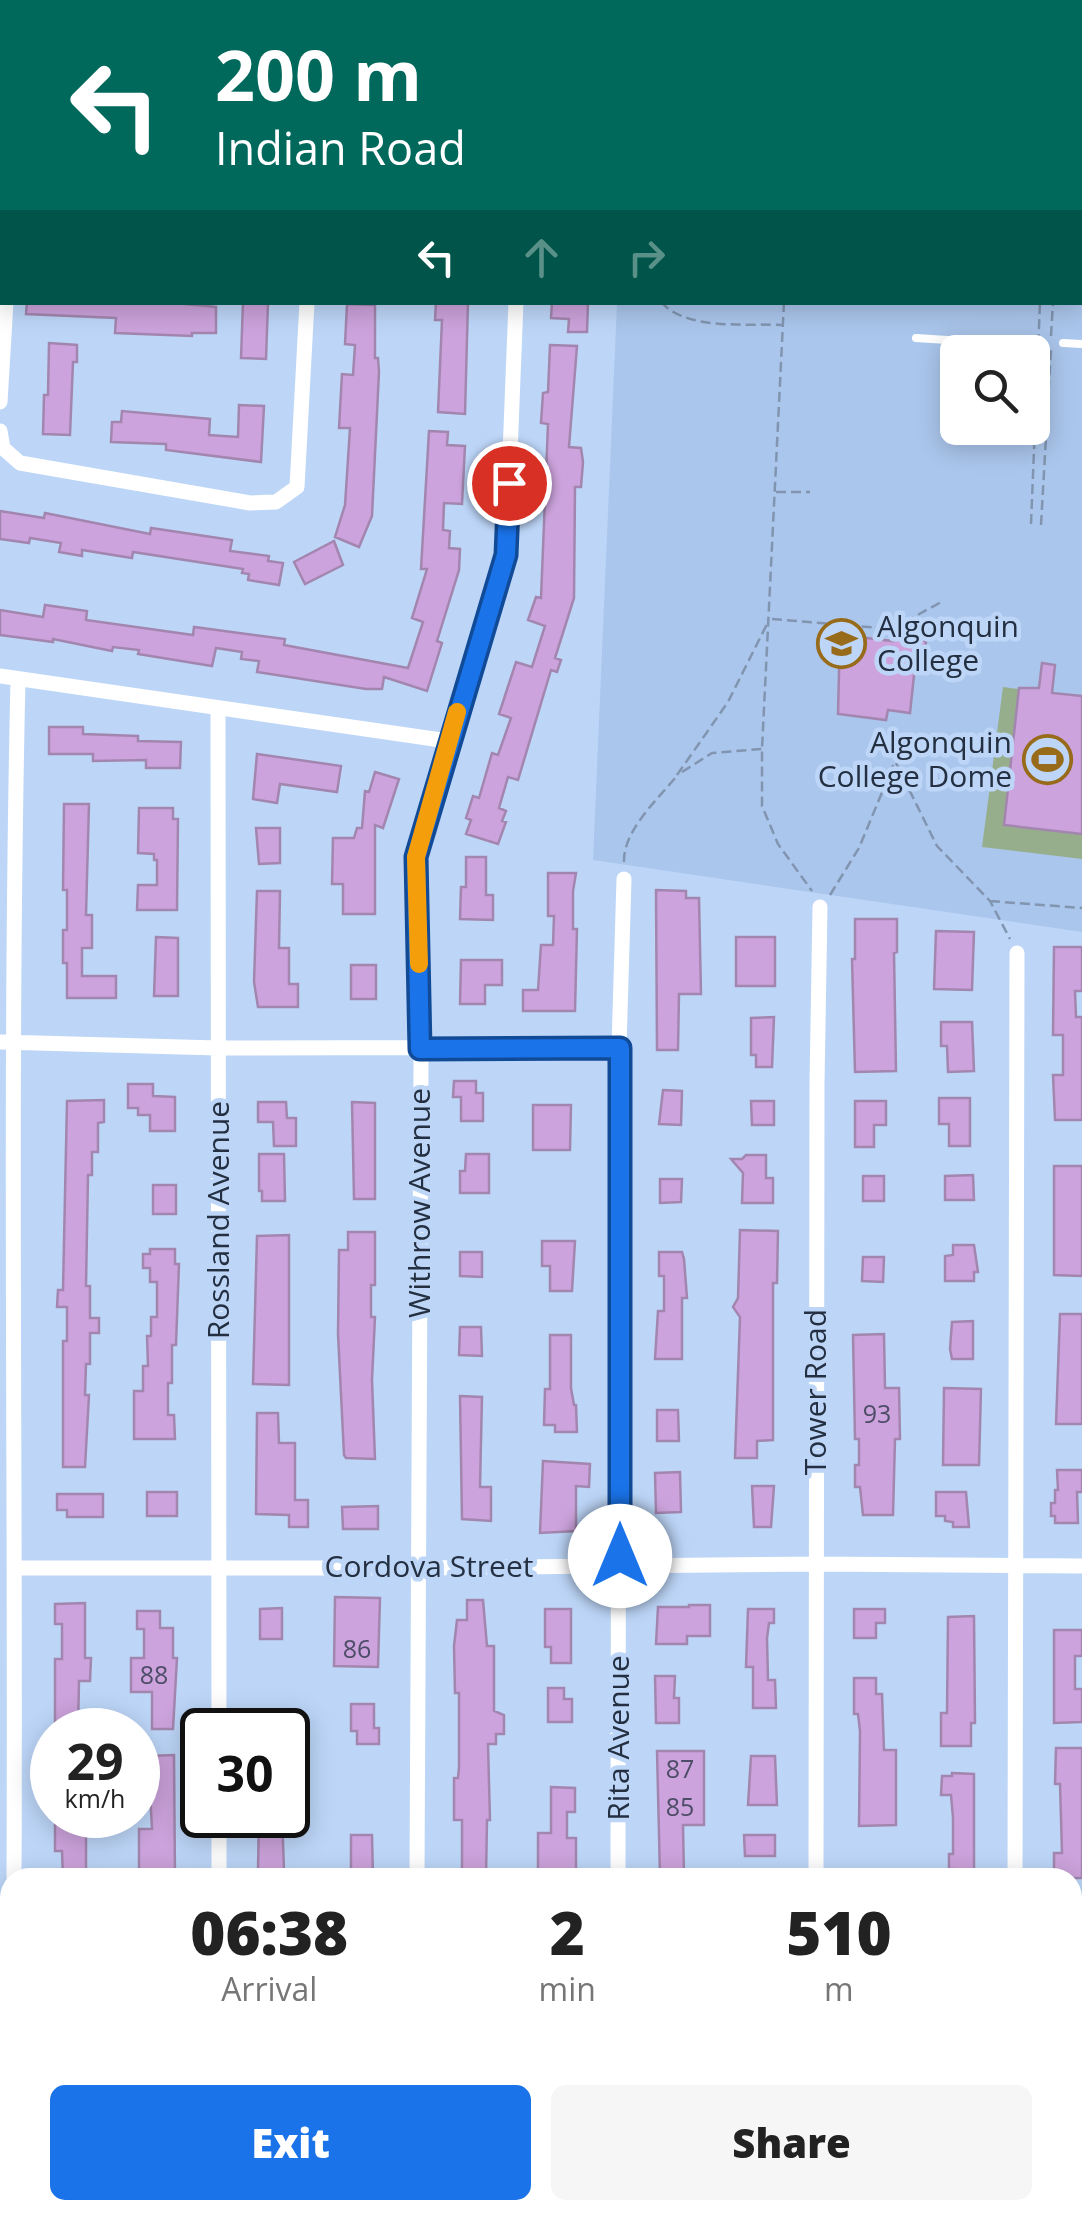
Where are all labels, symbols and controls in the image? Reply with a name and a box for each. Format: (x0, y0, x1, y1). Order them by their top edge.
text: 200 m (215, 26, 422, 122)
icon: left (50, 40, 180, 170)
text: Indian Road (215, 117, 466, 178)
icon: left (409, 230, 464, 285)
icon: ahead (514, 230, 569, 285)
icon: right (619, 230, 674, 285)
map controls (940, 335, 1050, 445)
button: search (940, 335, 1050, 445)
pin (467, 441, 552, 526)
icon: arrive (482, 456, 537, 511)
place label: Algonquin College (877, 605, 1019, 680)
school or university icon: Algonquin College (816, 618, 868, 670)
place label: Algonquin College Dome (818, 721, 1012, 796)
sports icon: Algonquin College Dome (1021, 734, 1073, 786)
street label: Withrow Avenue (398, 1088, 439, 1318)
street label: Rossland Avenue (197, 1101, 238, 1339)
street label: Tower Road (794, 1309, 835, 1475)
house number: 93 (863, 1396, 891, 1430)
position arrow (568, 1504, 672, 1608)
street label: Cordova Street (325, 1545, 533, 1586)
house number: 86 (343, 1631, 371, 1665)
street label: Rita Avenue (597, 1655, 638, 1821)
house number: 88 (140, 1657, 168, 1691)
speed limit sign: 30 (180, 1708, 310, 1838)
text: 29 (66, 1727, 124, 1795)
house number: 87 (666, 1751, 694, 1785)
text: km/h (65, 1781, 125, 1815)
house number: 85 (666, 1789, 694, 1823)
text: 06:38 (190, 1891, 348, 1973)
text: 2 (550, 1891, 585, 1973)
text: 510 (786, 1891, 892, 1973)
text: Arrival (221, 1967, 317, 2010)
text: min (539, 1967, 596, 2010)
text: m (824, 1967, 854, 2010)
button: Exit (50, 2085, 531, 2200)
button: Share (551, 2085, 1032, 2200)

